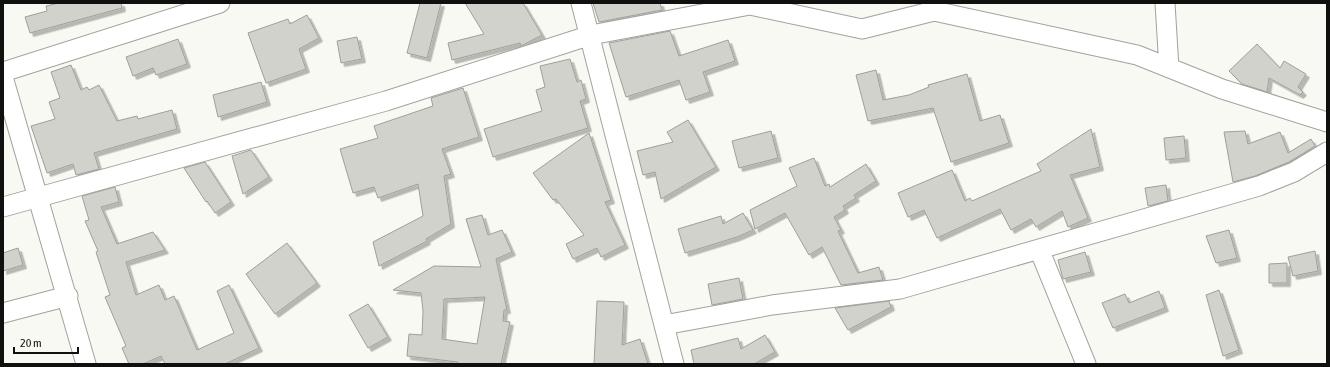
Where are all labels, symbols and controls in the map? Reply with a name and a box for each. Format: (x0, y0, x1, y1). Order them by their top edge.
scale bar (14, 329, 78, 355)
text: 20 m (20, 336, 42, 350)

